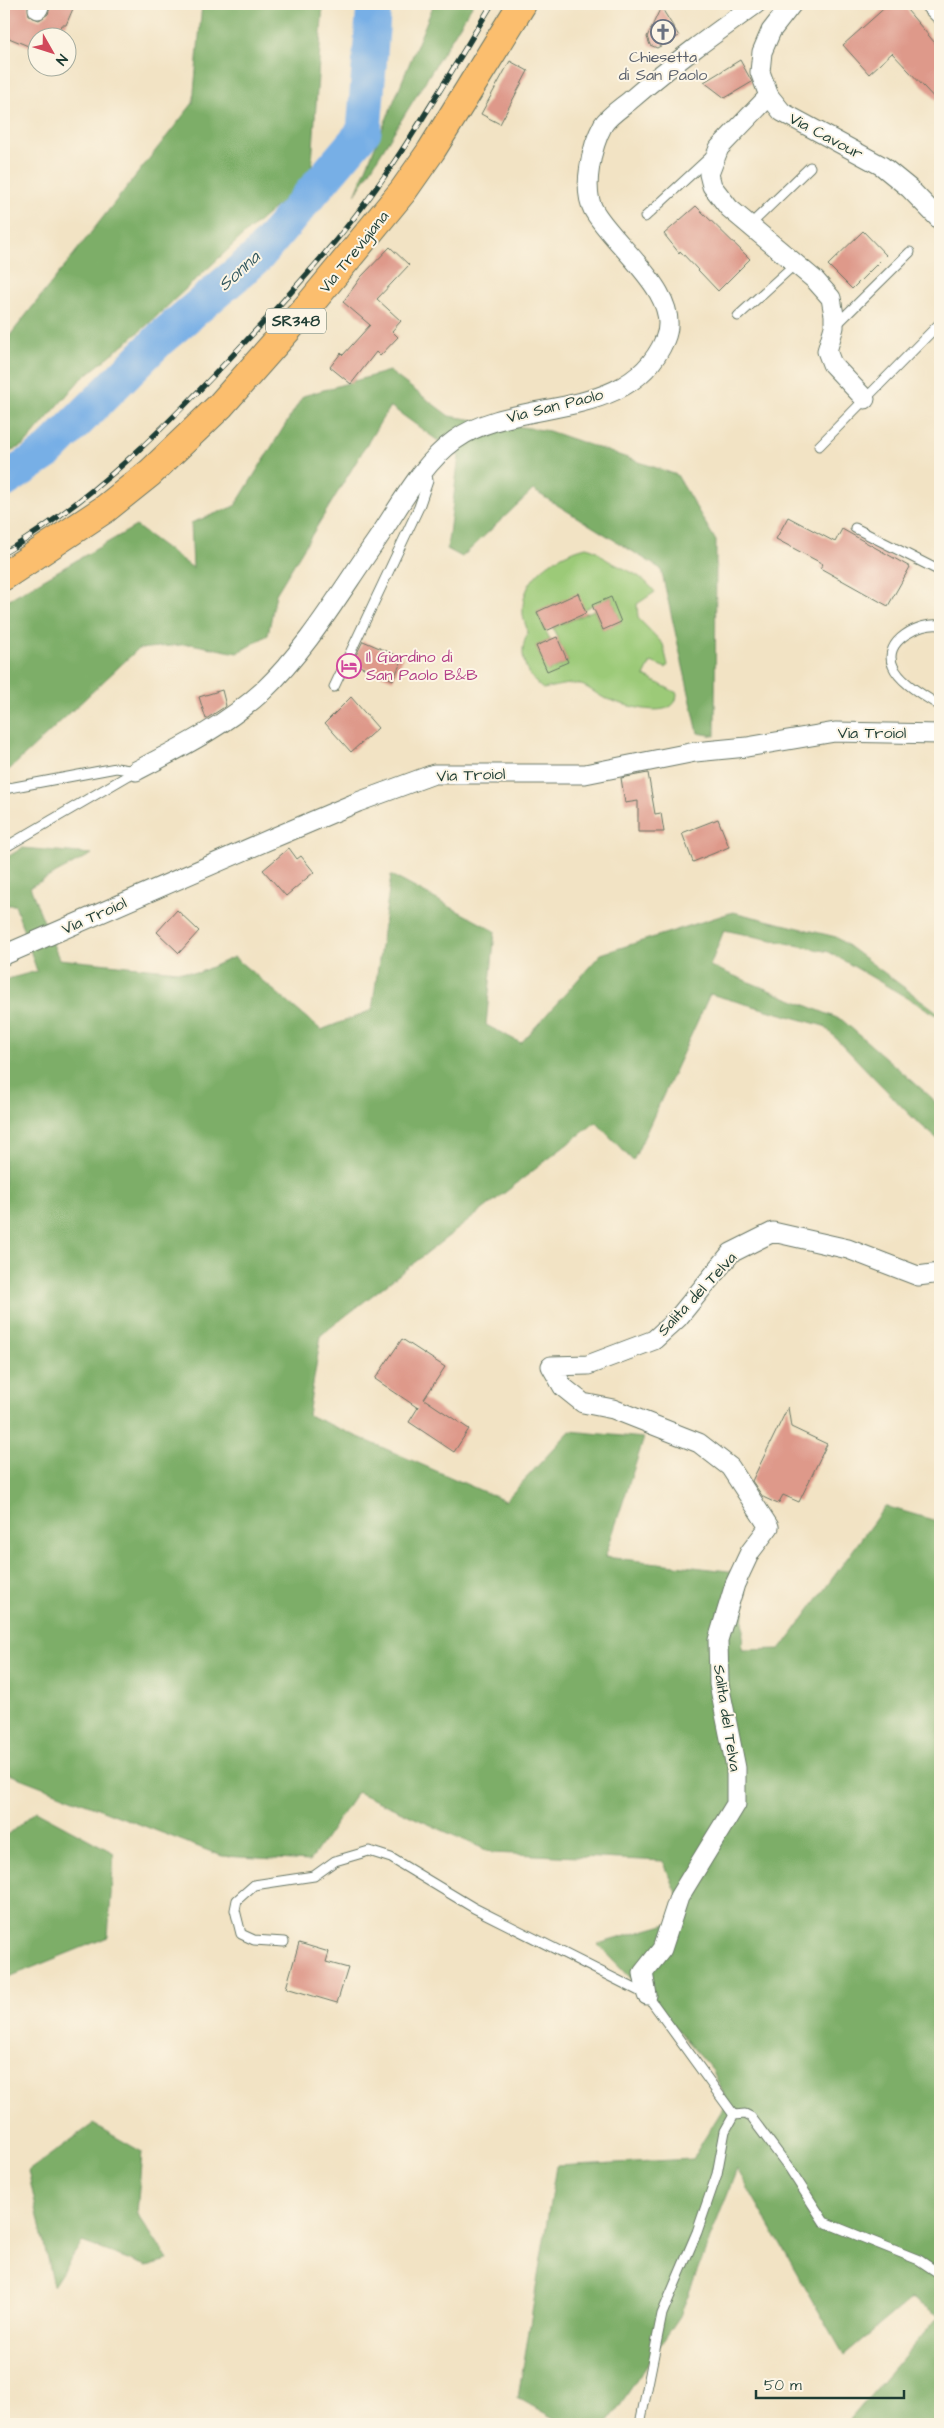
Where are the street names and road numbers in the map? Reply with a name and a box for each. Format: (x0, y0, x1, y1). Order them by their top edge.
street label: Via Cavour (785, 107, 867, 165)
street label: Via Trevigiana (314, 206, 395, 298)
road number: SR348 (266, 308, 326, 334)
street label: Via San Paolo (504, 383, 606, 429)
street label: Via Troiol (838, 722, 906, 744)
street label: Via Troiol (436, 763, 506, 787)
street label: Via Troiol (58, 892, 130, 940)
street label: Salita del Telva (652, 1247, 742, 1341)
street label: Salita del Telva (708, 1663, 746, 1773)

